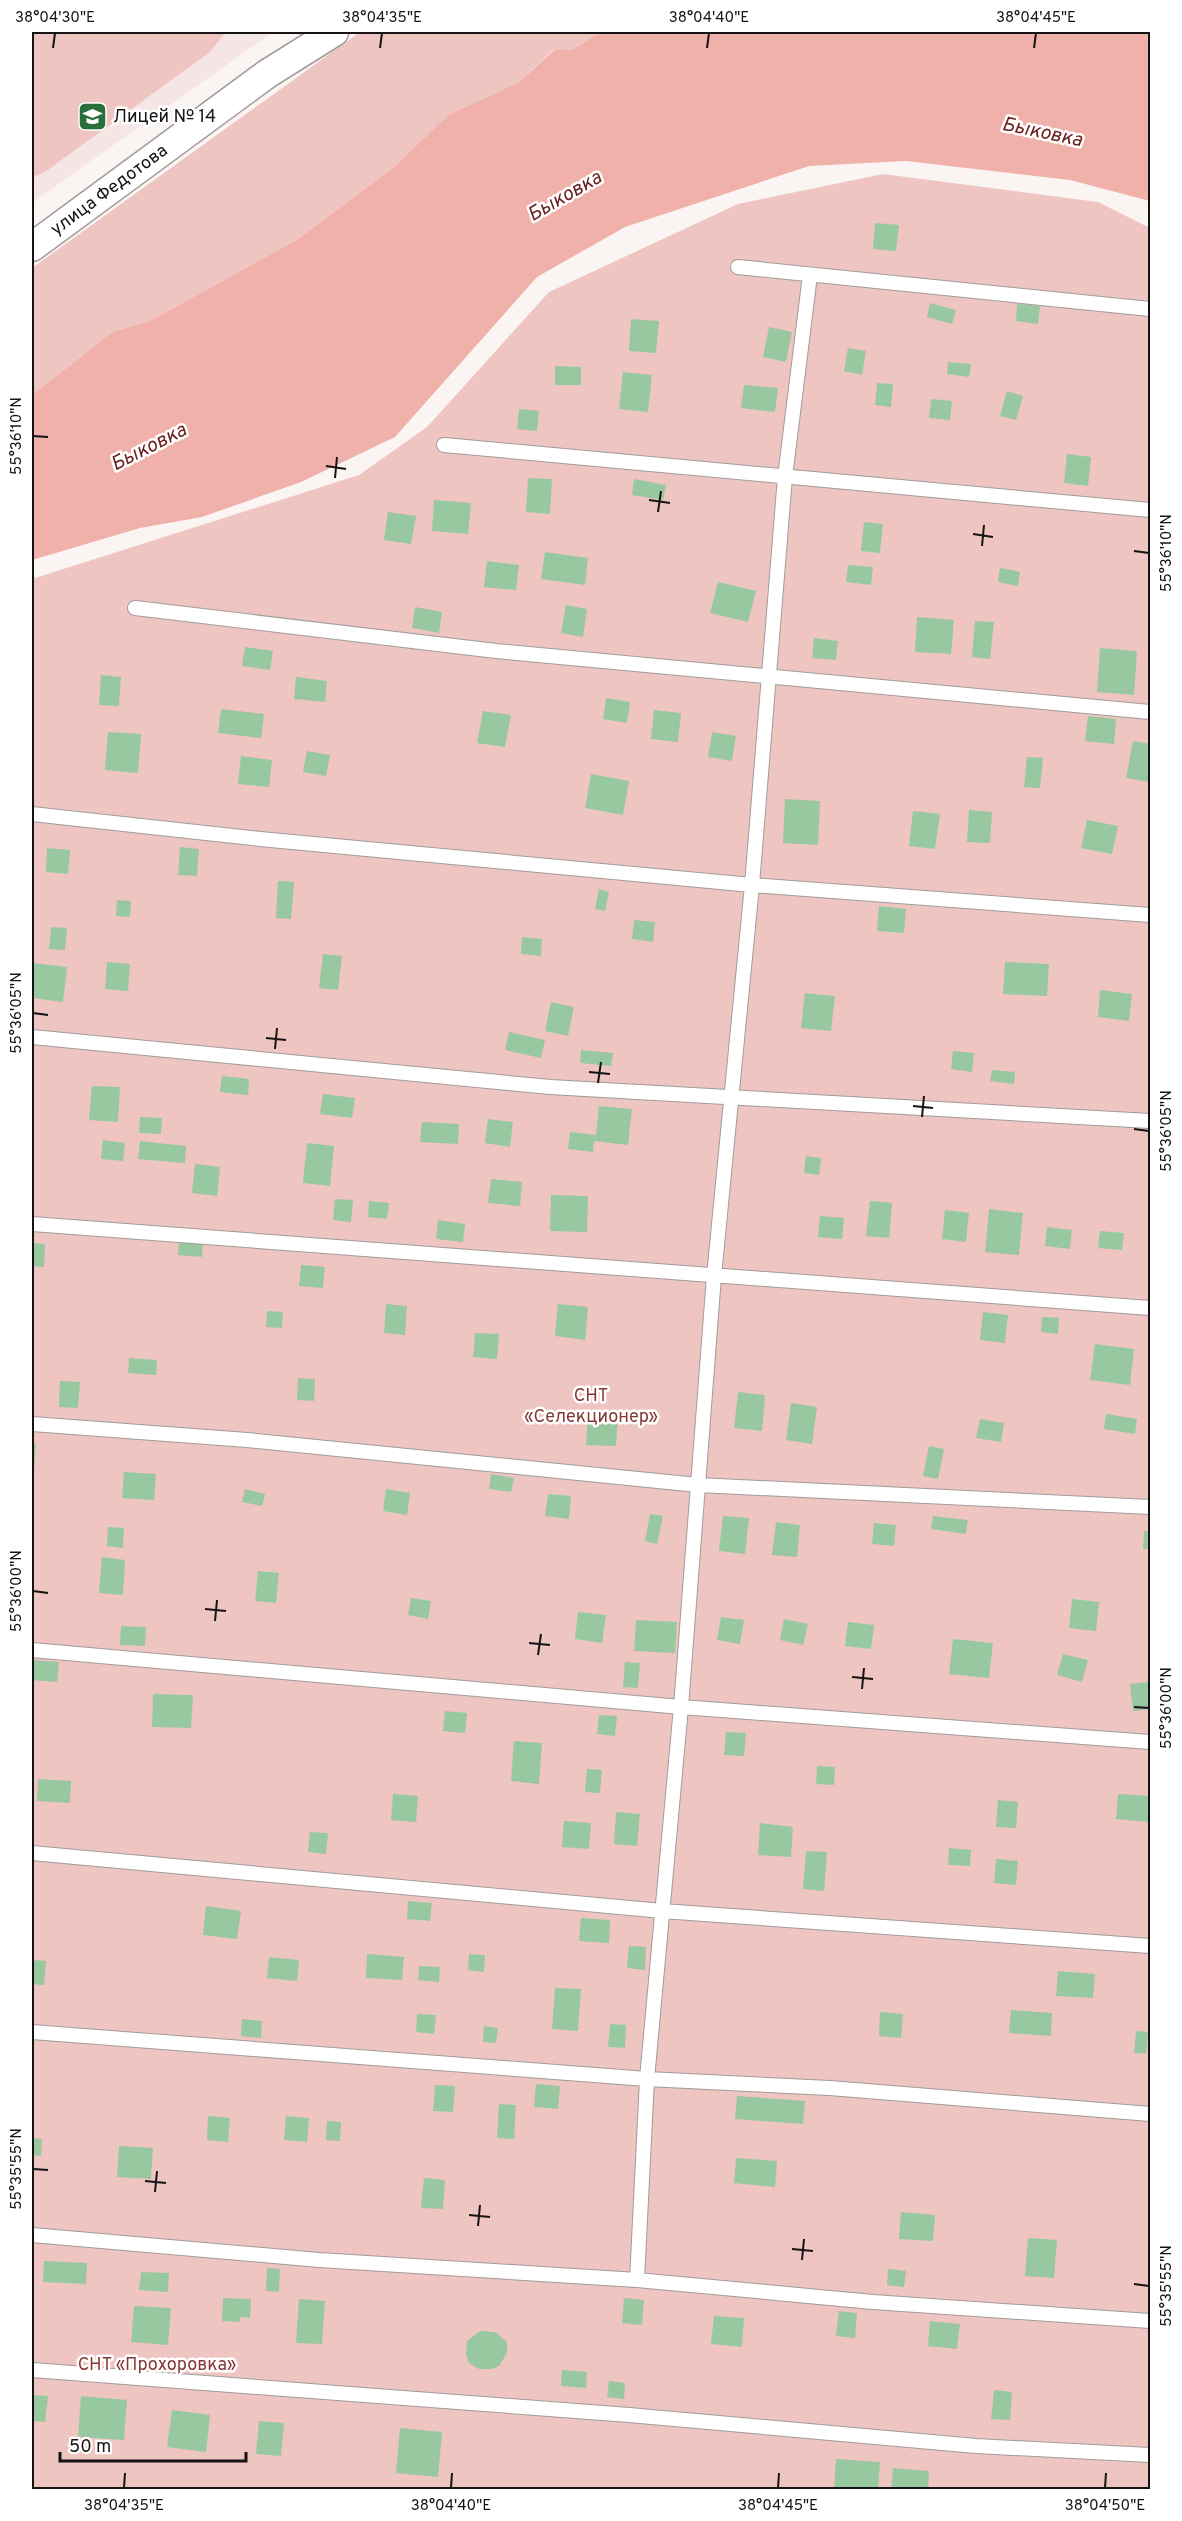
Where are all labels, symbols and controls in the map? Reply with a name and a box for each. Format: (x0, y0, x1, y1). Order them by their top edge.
text: 38°04'30"E (15, 9, 95, 28)
text: 38°04'35"E (342, 9, 422, 28)
text: 38°04'40"E (669, 9, 749, 28)
text: 38°04'45"E (996, 9, 1076, 28)
school or university icon: Лицей № 14 (76, 101, 108, 133)
place label: Лицей № 14 (113, 106, 216, 129)
water label: Быковка (999, 112, 1085, 154)
street label: улица Федотова (46, 139, 173, 241)
water label: Быковка (523, 165, 607, 229)
text: 55°36'10"N (8, 397, 27, 475)
water label: Быковка (107, 418, 192, 478)
text: 55°36'10"N (1158, 514, 1177, 592)
text: 55°36'05"N (8, 972, 27, 1054)
text: 55°36'05"N (1158, 1090, 1177, 1172)
park label: СНТ «Селекционер» (524, 1385, 658, 1429)
text: 55°36'00"N (8, 1550, 27, 1632)
text: 55°36'00"N (1158, 1667, 1177, 1749)
text: 55°35'55"N (8, 2128, 27, 2210)
text: 55°35'55"N (1158, 2245, 1177, 2327)
park label: СНТ «Прохоровка» (78, 2354, 236, 2377)
scale bar (60, 2425, 246, 2463)
text: 50 m (69, 2436, 111, 2459)
text: 38°04'35"E (84, 2497, 164, 2516)
text: 38°04'40"E (411, 2497, 491, 2516)
text: 38°04'45"E (738, 2497, 818, 2516)
text: 38°04'50"E (1065, 2497, 1145, 2516)

